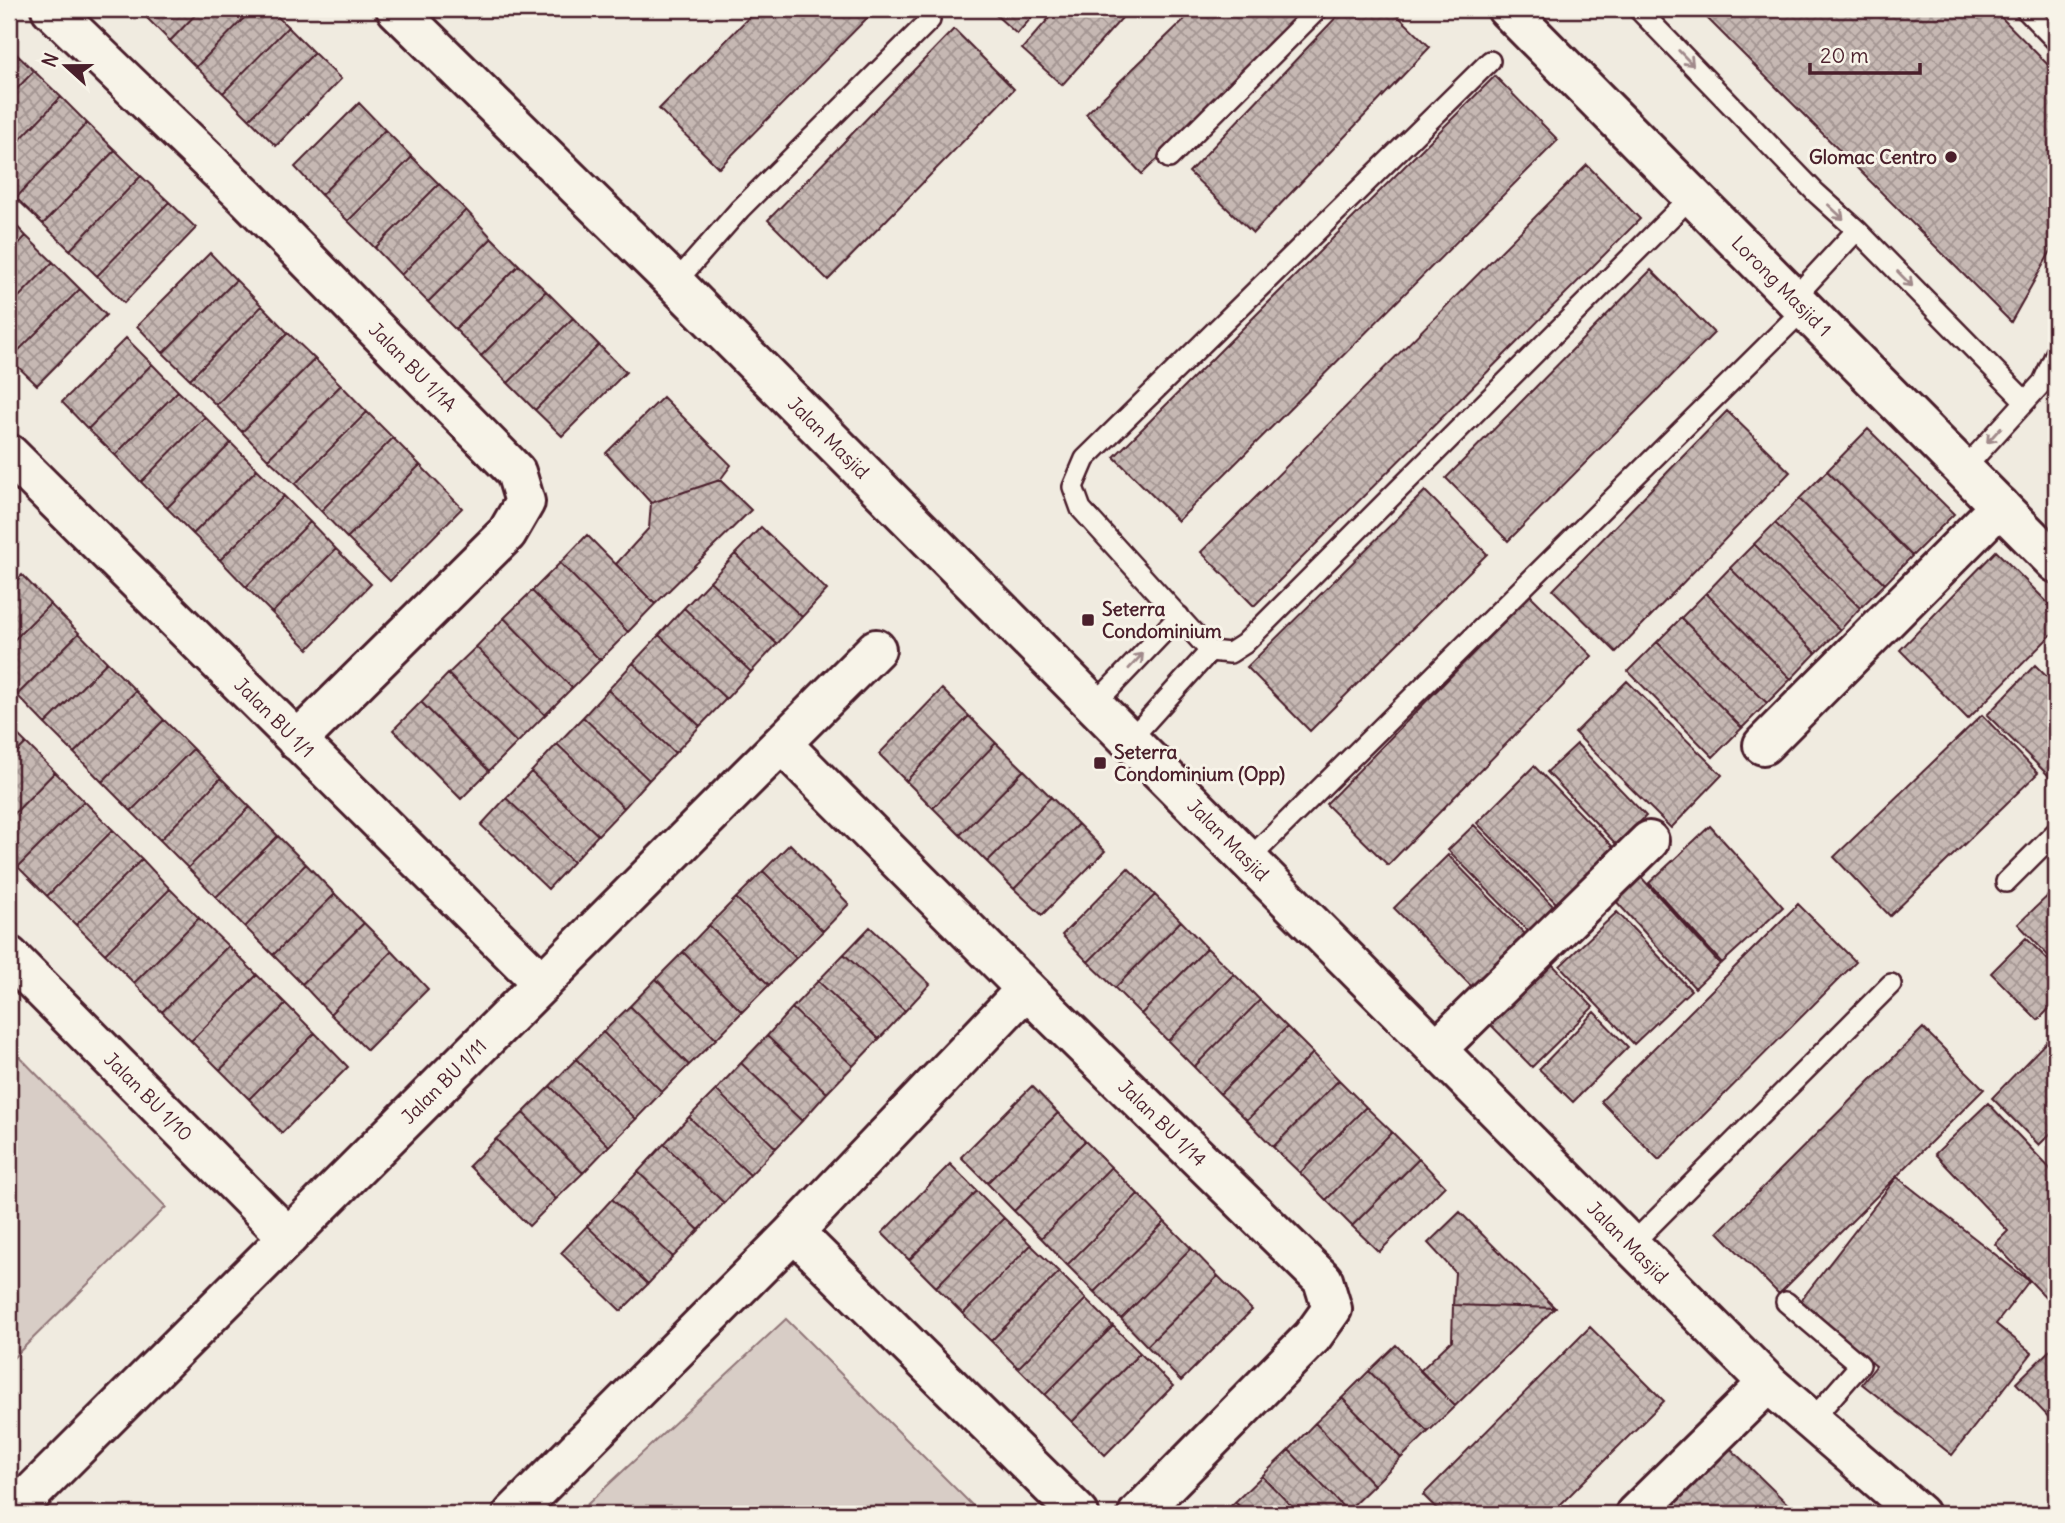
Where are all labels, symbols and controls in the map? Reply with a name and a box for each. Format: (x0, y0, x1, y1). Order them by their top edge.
north arrow (32, 32, 102, 102)
scale bar (1810, 32, 1920, 76)
text: 20 m (1820, 42, 1869, 69)
text: N (37, 49, 64, 70)
one-way arrow (1677, 49, 1694, 66)
place label: Glomac Centro (1809, 145, 1937, 169)
marker: Glomac Centro (1943, 149, 1959, 165)
one-way arrow (1827, 203, 1844, 220)
street label: Lorong Masjid 1 (1727, 231, 1836, 341)
one-way arrow (1896, 270, 1913, 287)
street label: Jalan BU 1/1A (364, 317, 462, 416)
street label: Jalan Masjid (783, 392, 874, 484)
one-way arrow (1986, 426, 2003, 443)
place label: Seterra Condominium (1102, 597, 1222, 643)
marker: Seterra Condominium (1080, 612, 1096, 628)
one-way arrow (1128, 653, 1145, 670)
street label: Jalan BU 1/1 (229, 673, 320, 762)
place label: Seterra Condominium (Opp) (1114, 740, 1285, 786)
marker: Seterra Condominium (Opp) (1092, 755, 1108, 771)
street label: Jalan Masjid (1183, 794, 1274, 886)
street label: Jalan BU 1/11 (396, 1034, 491, 1129)
street label: Jalan BU 1/10 (99, 1047, 198, 1146)
street label: Jalan BU 1/14 (1113, 1074, 1212, 1171)
street label: Jalan Masjid (1582, 1196, 1674, 1288)

